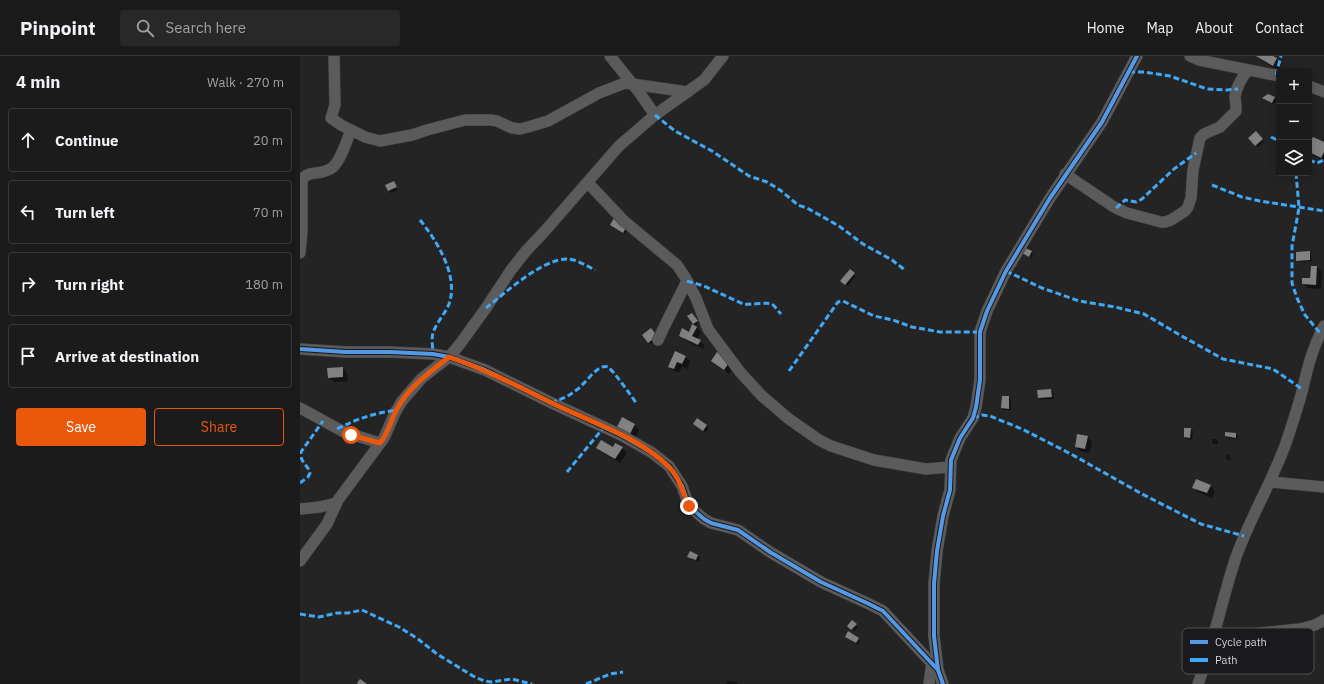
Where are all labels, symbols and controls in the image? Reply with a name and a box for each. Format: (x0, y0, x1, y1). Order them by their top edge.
search box (120, 10, 400, 46)
text: Pinpoint (20, 16, 96, 40)
icon: search (134, 17, 156, 39)
text: Search here (166, 18, 246, 37)
text: Home (1087, 19, 1124, 37)
text: Map (1146, 19, 1173, 37)
text: About (1195, 19, 1233, 37)
text: Contact (1255, 19, 1304, 37)
map controls (1276, 68, 1312, 176)
button: + (1276, 68, 1312, 104)
text: 4 min (16, 71, 60, 93)
text: Walk · 270 m (207, 74, 284, 91)
button: − (1276, 104, 1312, 140)
icon: ahead (17, 129, 39, 151)
text: Continue (55, 131, 119, 150)
text: 20 m (253, 132, 283, 149)
button: layers (1276, 140, 1312, 176)
icon: left (17, 201, 39, 223)
text: Turn left (55, 203, 115, 222)
text: 70 m (253, 204, 283, 221)
icon: right (17, 273, 39, 295)
text: Turn right (55, 275, 124, 294)
text: 180 m (245, 276, 283, 293)
icon: arrive (17, 345, 39, 367)
text: Arrive at destination (55, 347, 199, 366)
button: Save (16, 408, 146, 446)
button: Share (154, 408, 284, 446)
route start (342, 426, 360, 444)
route end (680, 497, 698, 515)
legend (1182, 628, 1314, 674)
text: Cycle path (1215, 635, 1267, 649)
text: Path (1215, 653, 1238, 667)

